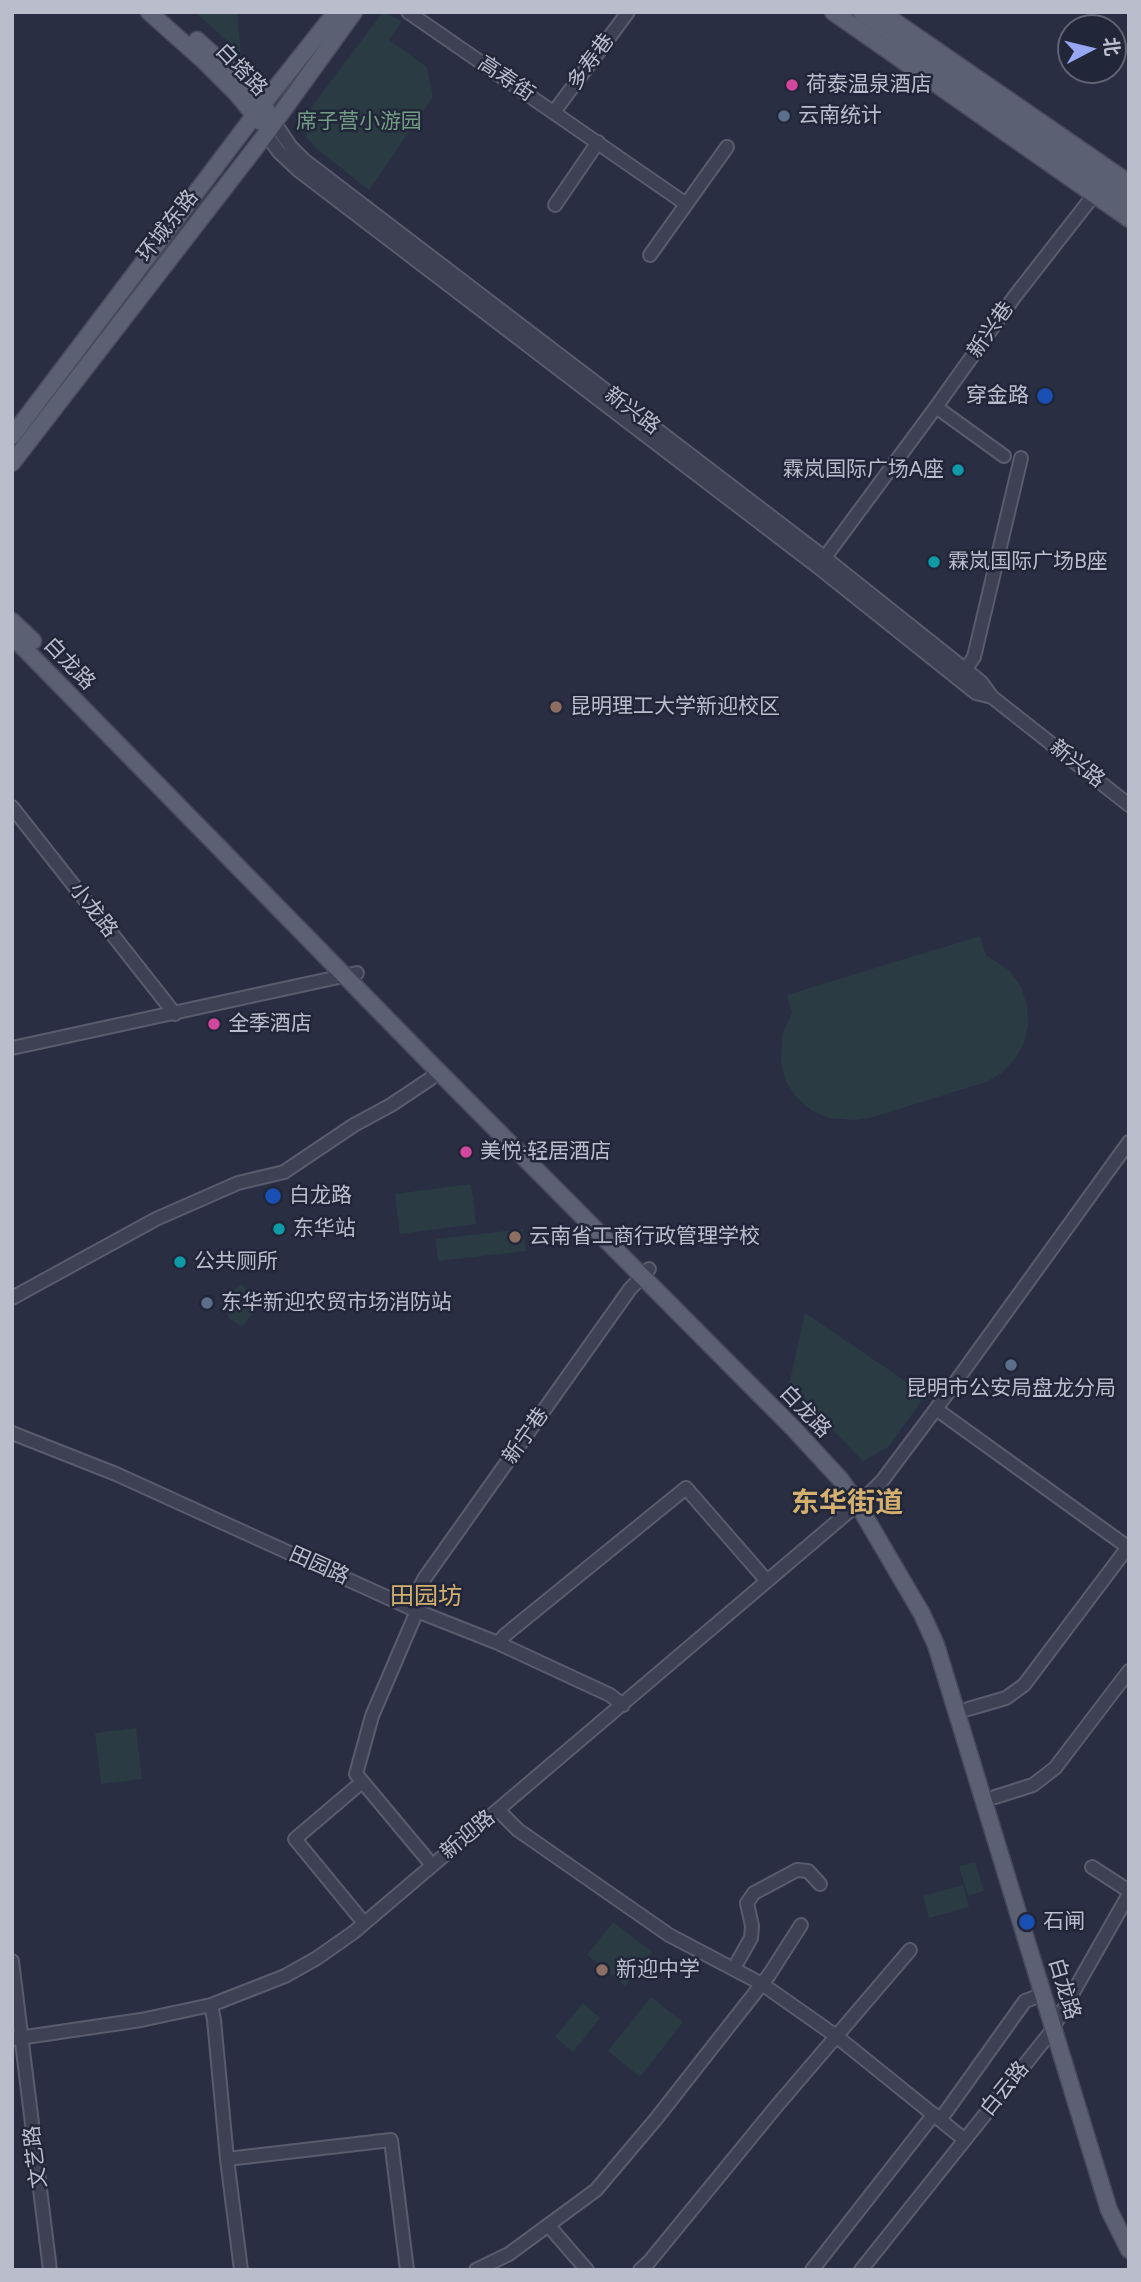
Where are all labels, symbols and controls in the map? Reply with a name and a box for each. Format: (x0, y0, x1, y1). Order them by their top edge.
north arrow (1057, 14, 1127, 84)
street label: 多寿巷 (562, 29, 620, 95)
text: 北 (1099, 36, 1124, 57)
street label: 白塔路 (210, 39, 272, 101)
street label: 高寿街 (473, 51, 539, 107)
place label: 荷泰温泉酒店 (806, 72, 932, 98)
marker: 荷泰温泉酒店 (784, 77, 800, 93)
place label: 云南统计 (798, 103, 882, 129)
marker: 云南统计 (776, 108, 792, 124)
park label: 席子营小游园 (296, 109, 422, 135)
street label: 环城东路 (132, 185, 204, 267)
street label: 新兴巷 (963, 297, 1019, 363)
street label: 新兴路 (599, 382, 665, 440)
place label: 穿金路 (966, 383, 1029, 409)
marker: 穿金路 (1035, 386, 1055, 406)
place label: 霖岚国际广场A座 (783, 457, 944, 483)
marker: 霖岚国际广场A座 (950, 462, 966, 478)
place label: 霖岚国际广场B座 (948, 549, 1108, 575)
marker: 霖岚国际广场B座 (926, 554, 942, 570)
street label: 白龙路 (38, 633, 100, 695)
place label: 昆明理工大学新迎校区 (570, 694, 780, 720)
marker: 昆明理工大学新迎校区 (548, 699, 564, 715)
street label: 新兴路 (1044, 735, 1110, 793)
street label: 小龙路 (64, 877, 122, 943)
place label: 全季酒店 (228, 1011, 312, 1037)
marker: 全季酒店 (206, 1016, 222, 1032)
place label: 美悦·轻居酒店 (480, 1139, 611, 1165)
marker: 美悦·轻居酒店 (458, 1144, 474, 1160)
place label: 白龙路 (289, 1183, 352, 1209)
marker: 白龙路 (263, 1186, 283, 1206)
place label: 东华站 (293, 1216, 356, 1242)
marker: 东华站 (271, 1221, 287, 1237)
place label: 云南省工商行政管理学校 (529, 1224, 760, 1250)
marker: 云南省工商行政管理学校 (507, 1229, 523, 1245)
place label: 公共厕所 (194, 1249, 278, 1275)
marker: 公共厕所 (172, 1254, 188, 1270)
place label: 东华新迎农贸市场消防站 (221, 1290, 452, 1316)
marker: 东华新迎农贸市场消防站 (199, 1295, 215, 1311)
marker: 昆明市公安局盘龙分局 (1003, 1357, 1019, 1373)
place label: 昆明市公安局盘龙分局 (906, 1376, 1116, 1402)
street label: 白龙路 (774, 1381, 836, 1443)
street label: 新宁巷 (498, 1403, 554, 1469)
district label: 东华街道 (791, 1487, 903, 1521)
street label: 田园路 (285, 1542, 353, 1590)
district label: 田园坊 (390, 1583, 462, 1611)
street label: 新迎路 (436, 1805, 500, 1865)
place label: 石闸 (1043, 1909, 1085, 1935)
marker: 石闸 (1017, 1912, 1037, 1932)
street label: 白龙路 (1043, 1955, 1085, 2023)
place label: 新迎中学 (616, 1957, 700, 1983)
marker: 新迎中学 (594, 1962, 610, 1978)
street label: 白云路 (975, 2057, 1035, 2121)
street label: 文艺路 (20, 2124, 52, 2190)

